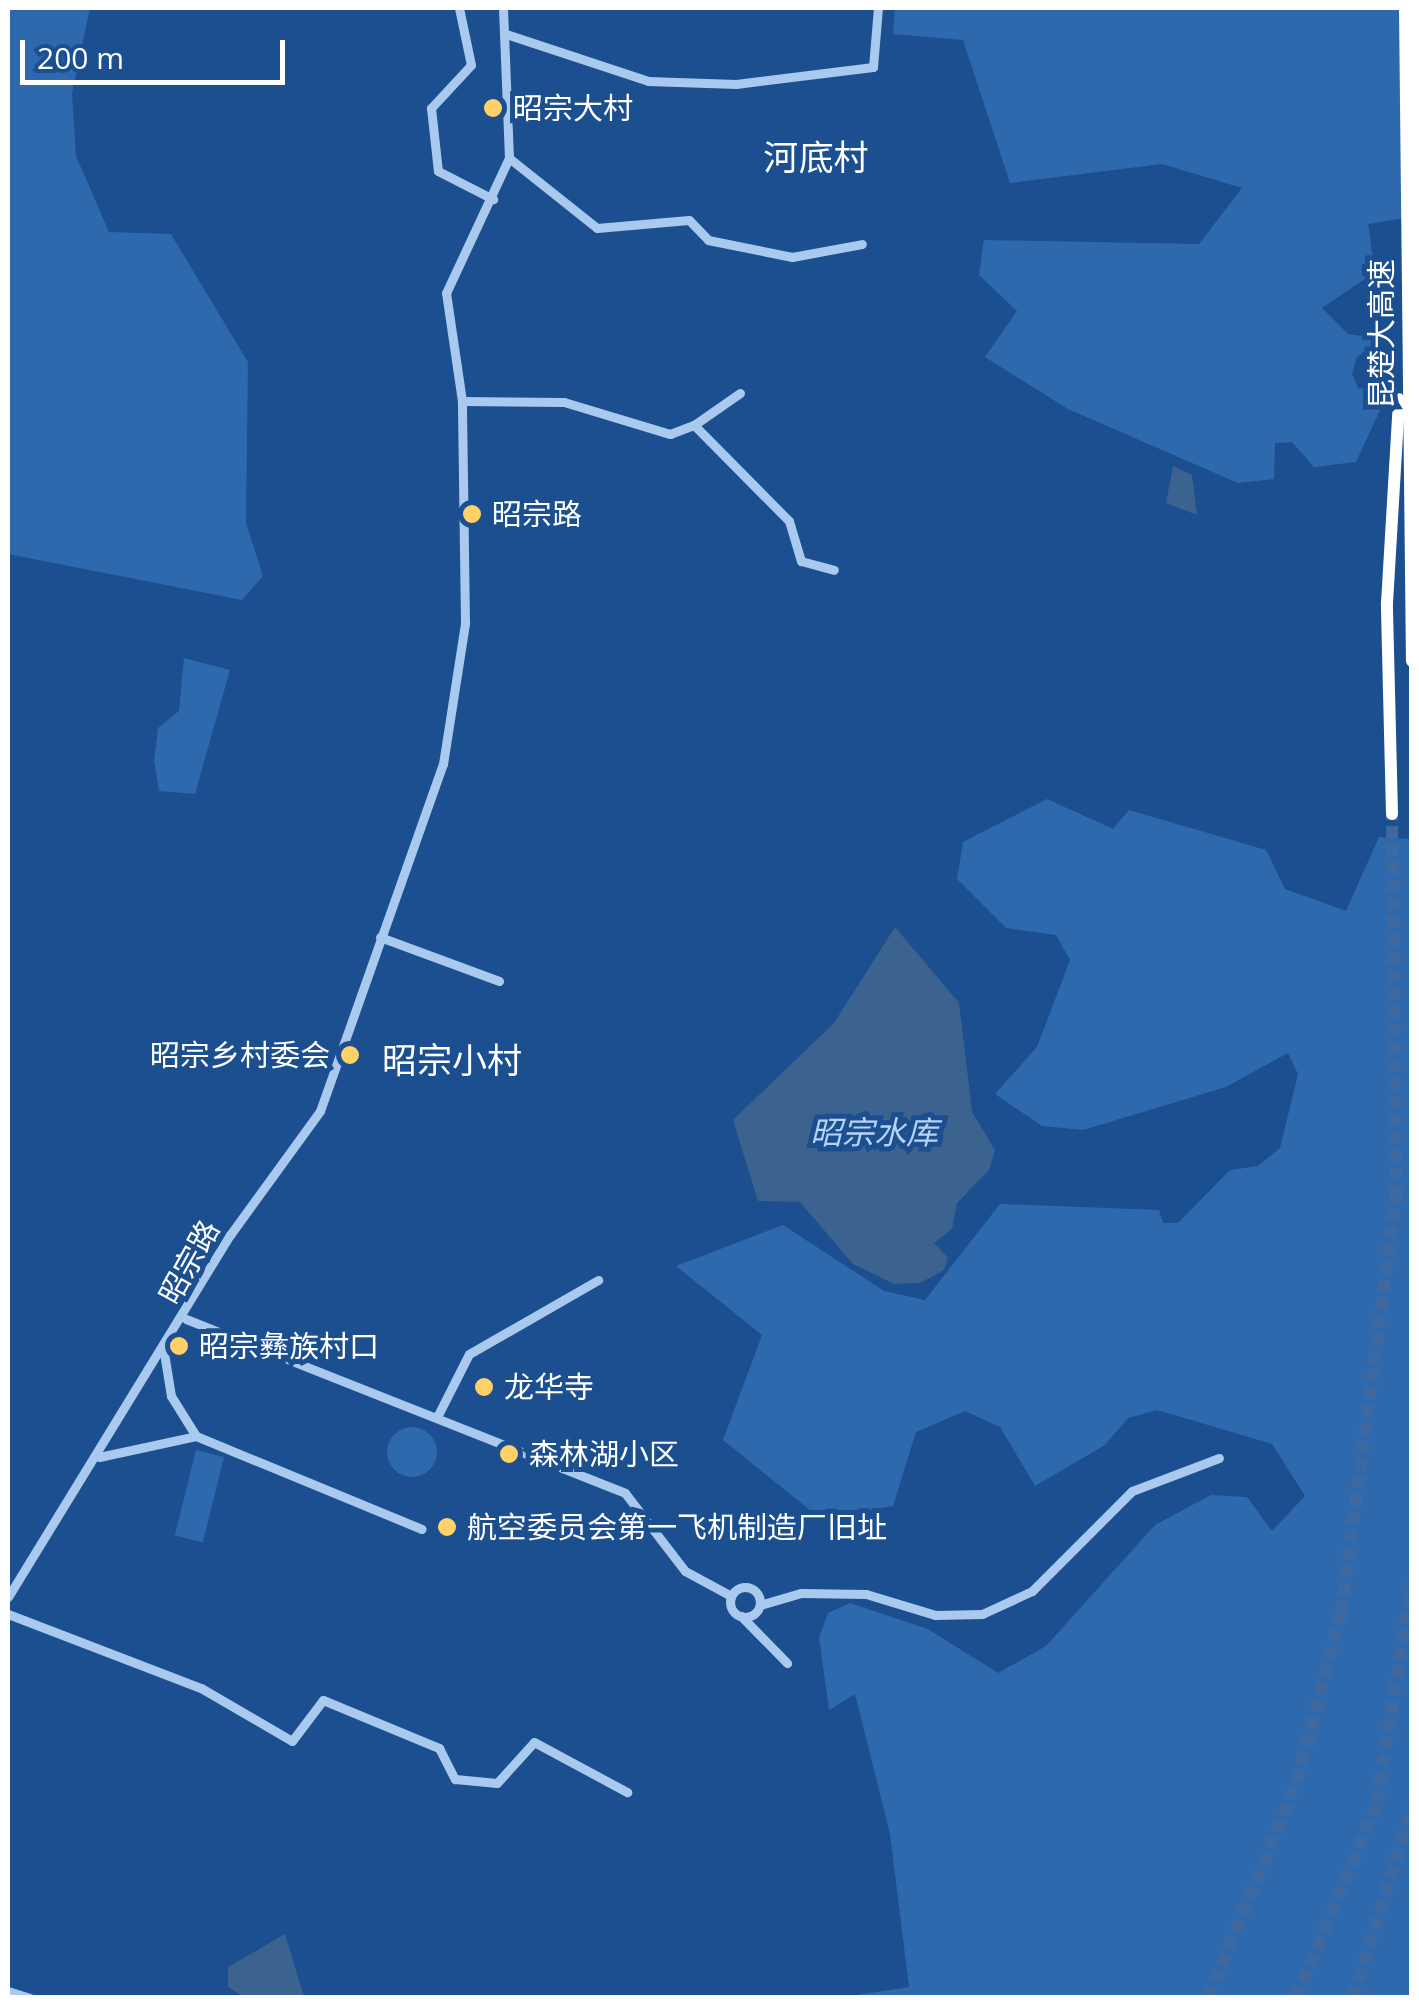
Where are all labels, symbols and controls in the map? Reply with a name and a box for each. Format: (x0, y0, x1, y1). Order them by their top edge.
scale bar (25, 20, 290, 82)
text: 200 m (37, 37, 124, 78)
place label: 昭宗大村 (513, 90, 633, 126)
marker: 昭宗大村 (482, 97, 504, 119)
district label: 河底村 (764, 136, 868, 178)
street label: 昆楚大高速 (1363, 259, 1399, 409)
place label: 昭宗路 (492, 496, 582, 532)
marker: 昭宗路 (461, 503, 483, 525)
place label: 昭宗乡村委会 (150, 1037, 330, 1073)
district label: 昭宗小村 (382, 1039, 522, 1081)
marker: 昭宗乡村委会 (339, 1044, 361, 1066)
water label: 昭宗水库 (810, 1113, 938, 1151)
street label: 昭宗路 (151, 1214, 227, 1310)
place label: 昭宗彝族村口 (199, 1328, 379, 1364)
marker: 昭宗彝族村口 (168, 1335, 190, 1357)
place label: 龙华寺 (504, 1369, 594, 1405)
marker: 龙华寺 (473, 1376, 495, 1398)
place label: 森林湖小区 (529, 1436, 679, 1472)
marker: 森林湖小区 (498, 1443, 520, 1465)
place label: 航空委员会第一飞机制造厂旧址 (467, 1509, 887, 1545)
marker: 航空委员会第一飞机制造厂旧址 (436, 1516, 458, 1538)

